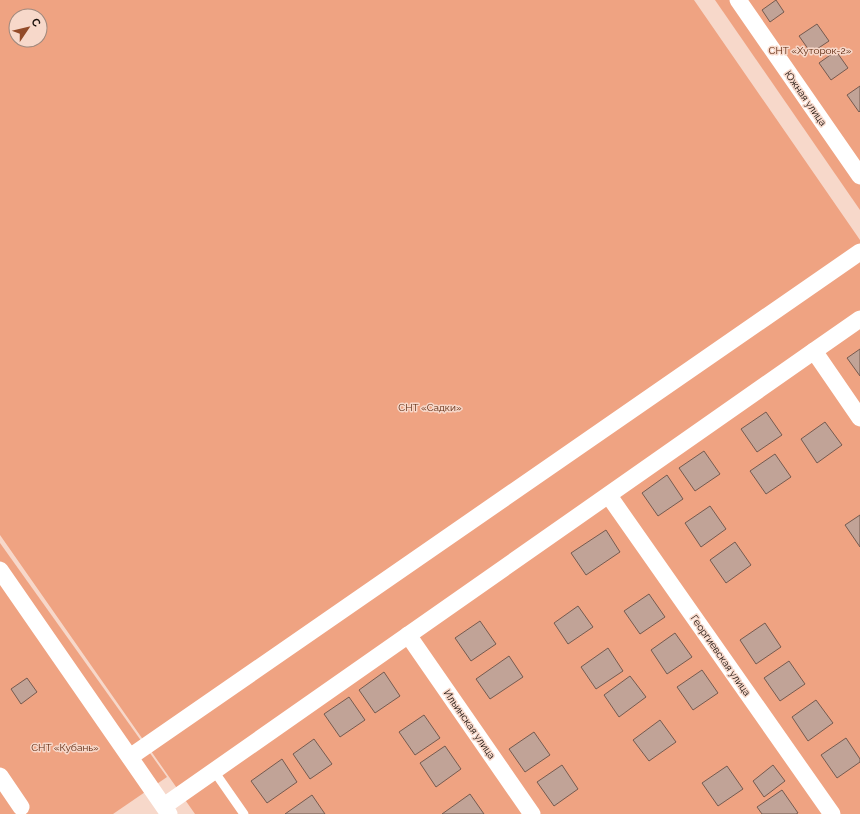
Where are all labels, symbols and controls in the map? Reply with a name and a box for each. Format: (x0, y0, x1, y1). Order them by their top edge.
north arrow (8, 8, 48, 48)
text: С (28, 16, 44, 30)
park label: СНТ «Хуторок-2» (769, 45, 852, 56)
street label: Южная улица (783, 69, 829, 128)
park label: СНТ «Садки» (398, 402, 462, 413)
street label: Георгиевская улица (688, 613, 753, 698)
street label: Ильинская улица (442, 688, 498, 761)
park label: СНТ «Кубань» (31, 742, 99, 753)

